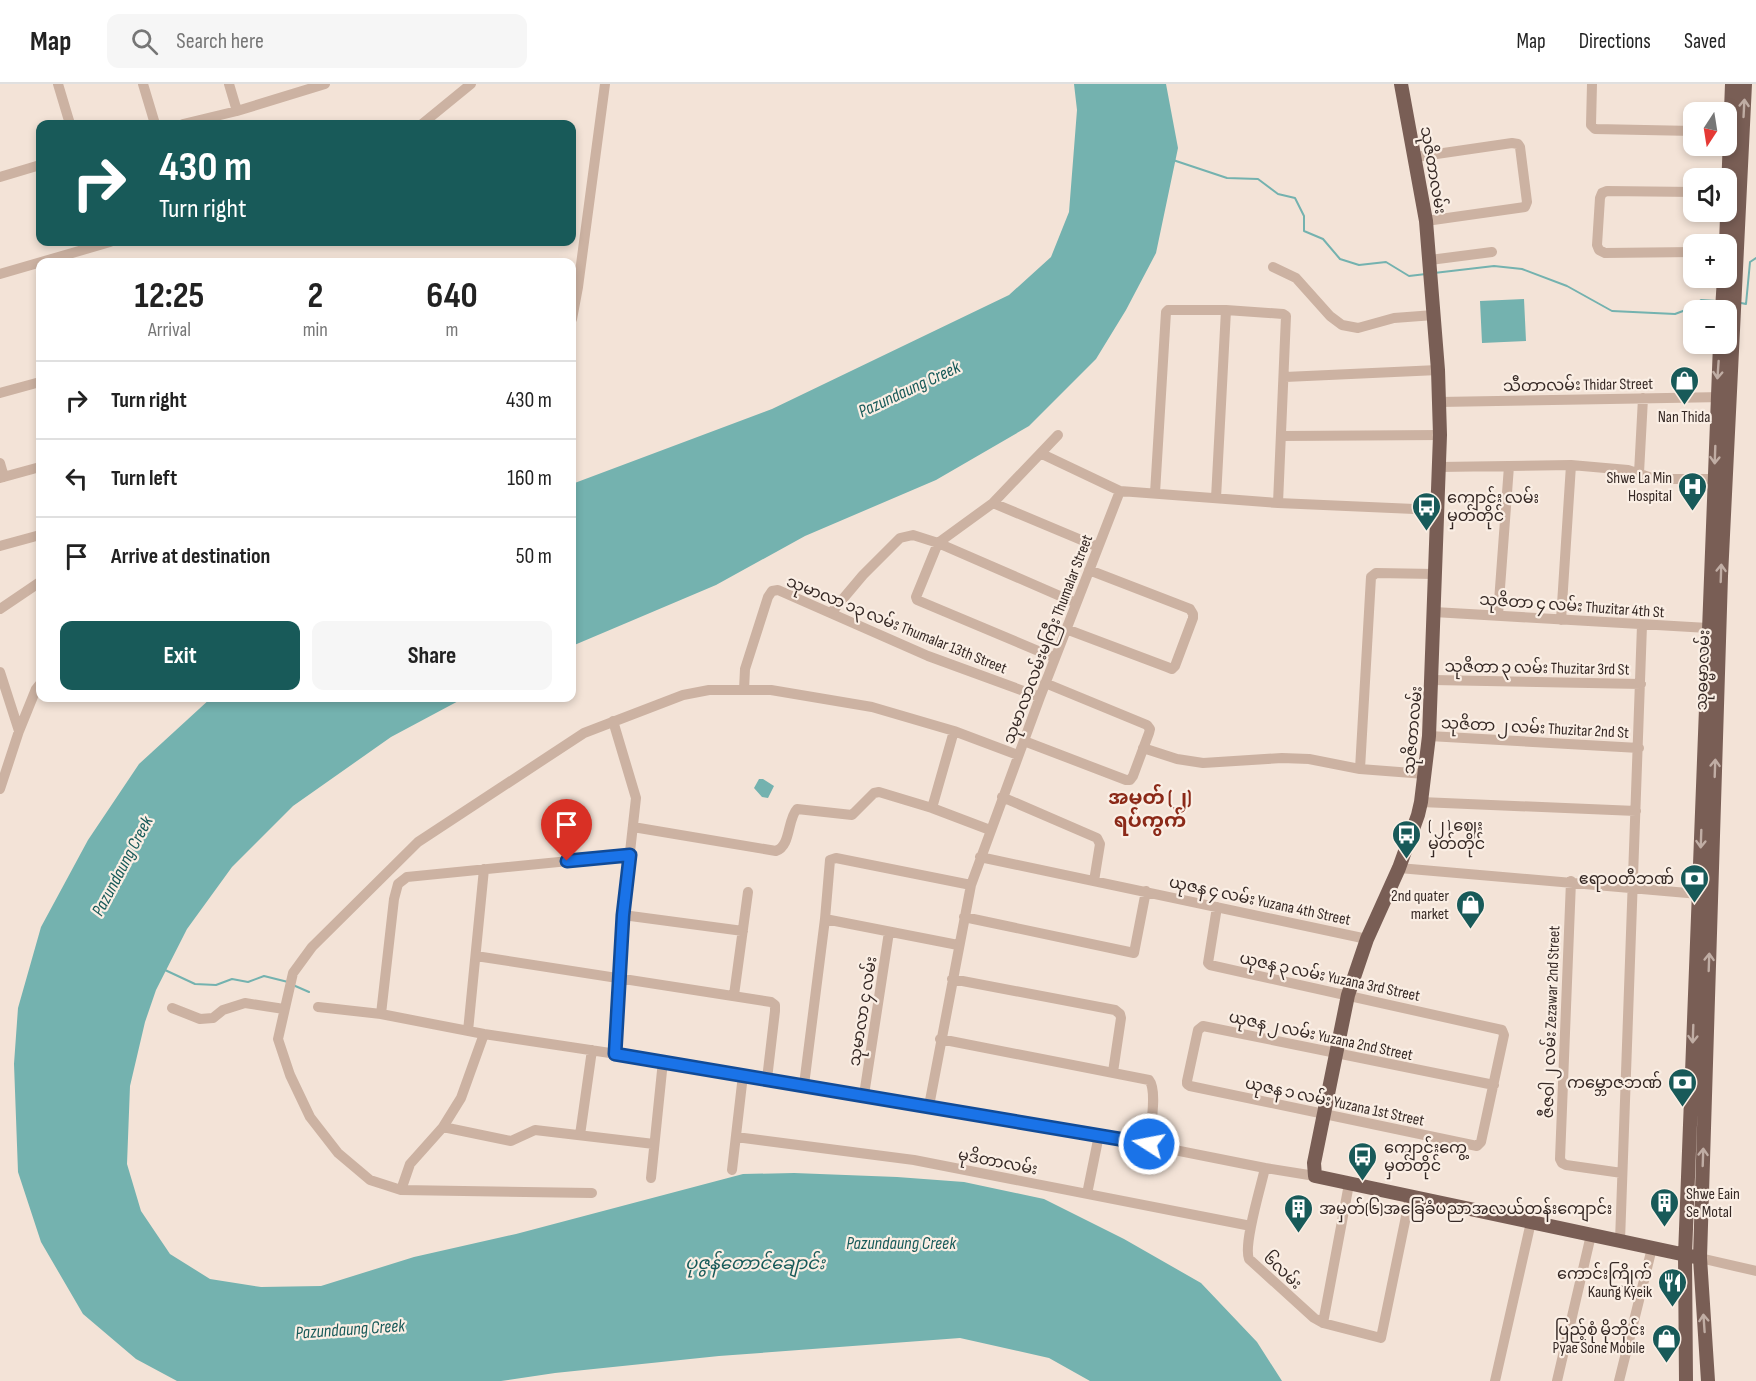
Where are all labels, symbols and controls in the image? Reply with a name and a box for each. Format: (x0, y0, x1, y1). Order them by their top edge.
search box (107, 14, 527, 68)
text: Map (30, 25, 71, 58)
icon: search (128, 25, 161, 58)
text: Search here (176, 28, 264, 55)
text: Map (1516, 29, 1546, 54)
text: Directions (1579, 29, 1651, 54)
text: Saved (1684, 29, 1726, 54)
one-way arrow (1739, 98, 1750, 118)
north arrow (1683, 102, 1737, 156)
map controls (1683, 102, 1737, 354)
street label: သုဇိတာလမ်း (1412, 124, 1453, 216)
text: 430 m (159, 142, 252, 193)
icon: right (60, 144, 138, 222)
button: sound (1683, 168, 1737, 222)
text: Turn right (159, 193, 246, 225)
button: + (1683, 234, 1737, 288)
text: 12:25 (134, 275, 204, 318)
text: 2 (307, 275, 323, 318)
text: 640 (426, 275, 478, 318)
button: − (1683, 300, 1737, 354)
text: Arrival (148, 318, 191, 342)
text: min (303, 318, 328, 342)
text: m (446, 318, 458, 342)
water label: Pazundaung Creek (855, 356, 965, 422)
one-way arrow (1713, 360, 1724, 380)
shop icon: Nan Thida (1668, 364, 1700, 406)
street label: သီတာလမ်း Thidar Street (1503, 372, 1653, 396)
icon: right (60, 384, 93, 417)
text: Turn right (111, 387, 187, 414)
text: 430 m (506, 387, 552, 414)
place label: Nan Thida (1658, 408, 1710, 427)
one-way arrow (1709, 445, 1720, 465)
icon: left (60, 462, 93, 495)
text: Turn left (111, 465, 177, 492)
text: 160 m (507, 465, 552, 492)
place label: Shwe La Min Hospital (1606, 469, 1672, 506)
hospital icon: Shwe La Min Hospital (1677, 470, 1709, 512)
place label: ကျောင်း လမ်း မှတ်တိုင် (1447, 486, 1539, 530)
bus stop icon: ကျောင်း လမ်း မှတ်တိုင် (1410, 490, 1442, 532)
street label: သုမာလာလမ်းမကြီး Thumalar Street (997, 531, 1101, 748)
icon: arrive (60, 540, 93, 573)
text: Arrive at destination (111, 543, 270, 570)
text: 50 m (516, 543, 552, 570)
one-way arrow (1716, 563, 1727, 583)
street label: သုမာလာ ၁၃ လမ်း Thumalar 13th Street (782, 570, 1011, 682)
street label: သုဇိတာ ၄ လမ်း Thuzitar 4th St (1478, 588, 1665, 626)
button: Exit (60, 621, 300, 690)
button: Share (312, 621, 552, 690)
street label: သုဓမ္မာလမ်း (1690, 629, 1718, 711)
street label: သုဇိတာ ၃ လမ်း Thuzitar 3rd St (1444, 654, 1630, 684)
street label: သုဇိတာလမ်း (1397, 685, 1431, 775)
street label: သုဇိတာ ၂ လမ်း Thuzitar 2nd St (1440, 711, 1630, 747)
one-way arrow (1709, 758, 1721, 778)
district label: အမှတ် (၂) ရပ်ကွက် (1108, 784, 1192, 836)
pin (541, 799, 592, 861)
icon: arrive (550, 808, 583, 841)
water label: Pazundaung Creek (87, 812, 158, 920)
place label: ( ၂ ) ဈေး မှတ်တိုင် (1428, 817, 1485, 858)
bus stop icon: ( ၂ ) ဈေး မှတ်တိုင် (1391, 818, 1423, 860)
one-way arrow (1696, 829, 1707, 849)
bank icon: ဧရာဝတီဘဏ် (1679, 862, 1711, 904)
place label: ဧရာဝတီဘဏ် (1579, 867, 1674, 892)
street label: ယုဇန ၄ လမ်း Yuzana 4th Street (1166, 870, 1353, 934)
place label: 2nd quater market (1391, 887, 1449, 924)
shop icon: 2nd quater market (1454, 888, 1486, 930)
street label: ဇီဇဝါ ၂ လမ်း Zezawar 2nd Street (1536, 925, 1567, 1119)
street label: ယုဇန ၃ လမ်း Yuzana 3rd Street (1237, 946, 1422, 1010)
one-way arrow (1703, 953, 1714, 973)
street label: သုမာလာ ၄ လမ်း (842, 955, 885, 1068)
street label: ယုဇန ၂ လမ်း Yuzana 2nd Street (1226, 1005, 1415, 1069)
one-way arrow (1688, 1024, 1699, 1044)
bank icon: ကမ္ဘောဇဘဏ် (1667, 1066, 1699, 1108)
street label: ယုဇန ၁ လမ်း Yuzana 1st Street (1242, 1071, 1427, 1135)
place label: ကမ္ဘောဇဘဏ် (1567, 1071, 1662, 1096)
position arrow (1117, 1112, 1181, 1176)
place label: ကျောင်းကွေ့ မှတ်တိုင် (1384, 1136, 1470, 1180)
bus stop icon: ကျောင်းကွေ့ မှတ်တိုင် (1347, 1140, 1379, 1182)
street label: မုဒိတာလမ်း (956, 1143, 1040, 1183)
one-way arrow (1697, 1148, 1708, 1168)
place label: Shwe Eain Se Motal (1686, 1185, 1740, 1222)
building icon: Shwe Eain Se Motal (1649, 1186, 1681, 1228)
building icon: အမှတ်(၆)အခြေခံပညာအလယ်တန်းကျောင်း (1282, 1192, 1314, 1234)
place label: အမှတ်(၆)အခြေခံပညာအလယ်တန်းကျောင်း (1319, 1197, 1612, 1223)
water label: Pazundaung Creek (846, 1233, 957, 1254)
street label: ၆လမ်း (1259, 1246, 1307, 1294)
water label: ပုဇွန်တောင်ချောင်း (685, 1250, 827, 1278)
place label: ကောင်းကြိုက် Kaung Kyeik (1557, 1262, 1652, 1302)
restaurant icon: ကောင်းကြိုက် Kaung Kyeik (1657, 1266, 1689, 1308)
one-way arrow (1698, 1313, 1709, 1333)
water label: Pazundaung Creek (295, 1315, 407, 1344)
place label: ပြည့်စုံ မိုဘိုင်း Pyae Sone Mobile (1552, 1318, 1645, 1358)
shop icon: ပြည့်စုံ မိုဘိုင်း Pyae Sone Mobile (1650, 1322, 1682, 1364)

